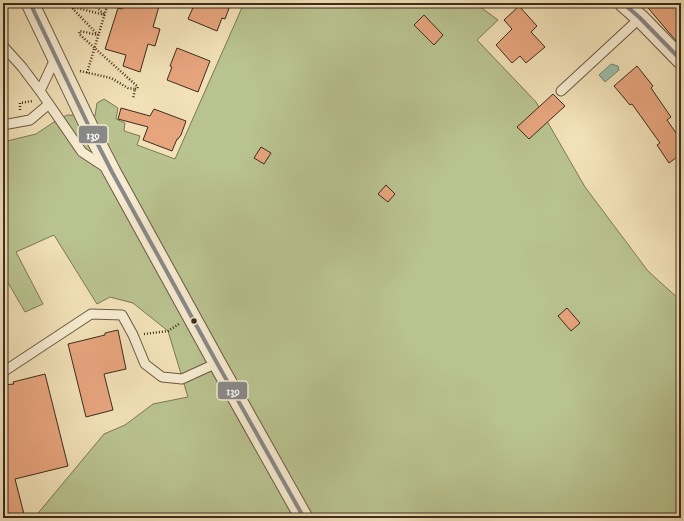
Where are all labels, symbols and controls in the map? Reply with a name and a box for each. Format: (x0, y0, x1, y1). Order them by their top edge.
line badge: 139 (78, 125, 108, 144)
text: 139 (86, 129, 100, 143)
unlabelled marker (189, 316, 199, 326)
line badge: 139 (217, 381, 248, 400)
text: 139 (226, 385, 240, 399)

